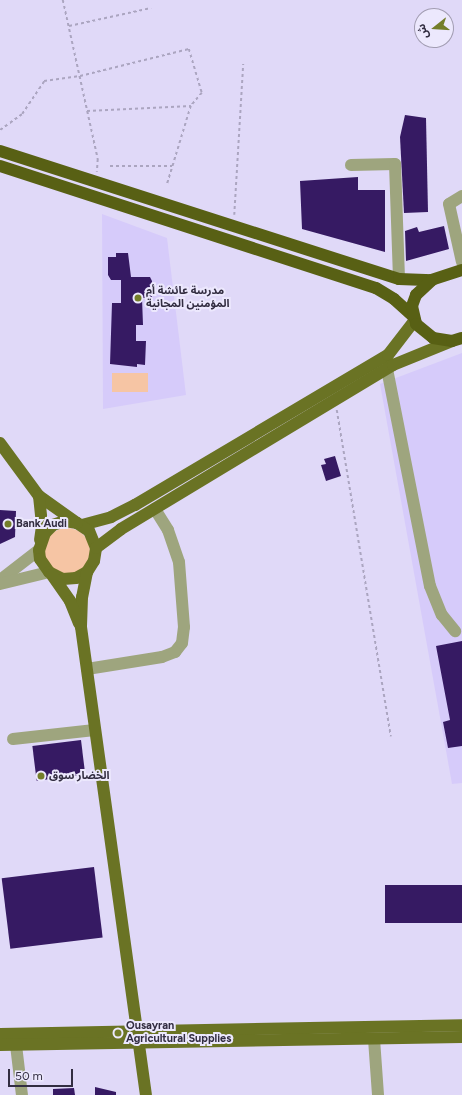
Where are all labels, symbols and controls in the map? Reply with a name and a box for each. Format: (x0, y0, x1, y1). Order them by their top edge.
north arrow (414, 8, 454, 48)
text: ش (415, 22, 431, 40)
place label: مدرسة عائشة أم المؤمنين المجانية (146, 285, 229, 311)
marker: مدرسة عائشة أم المؤمنين المجانية (133, 293, 143, 303)
place label: Bank Audi (16, 517, 67, 531)
marker: Bank Audi (3, 519, 13, 529)
place label: الخضار سوق (49, 769, 109, 783)
marker: الخضار سوق (36, 771, 46, 781)
place label: Ousayran Agricultural Supplies (126, 1020, 231, 1046)
marker: Ousayran Agricultural Supplies (113, 1028, 123, 1038)
scale bar (10, 1061, 75, 1087)
text: 50 m (15, 1069, 43, 1083)

